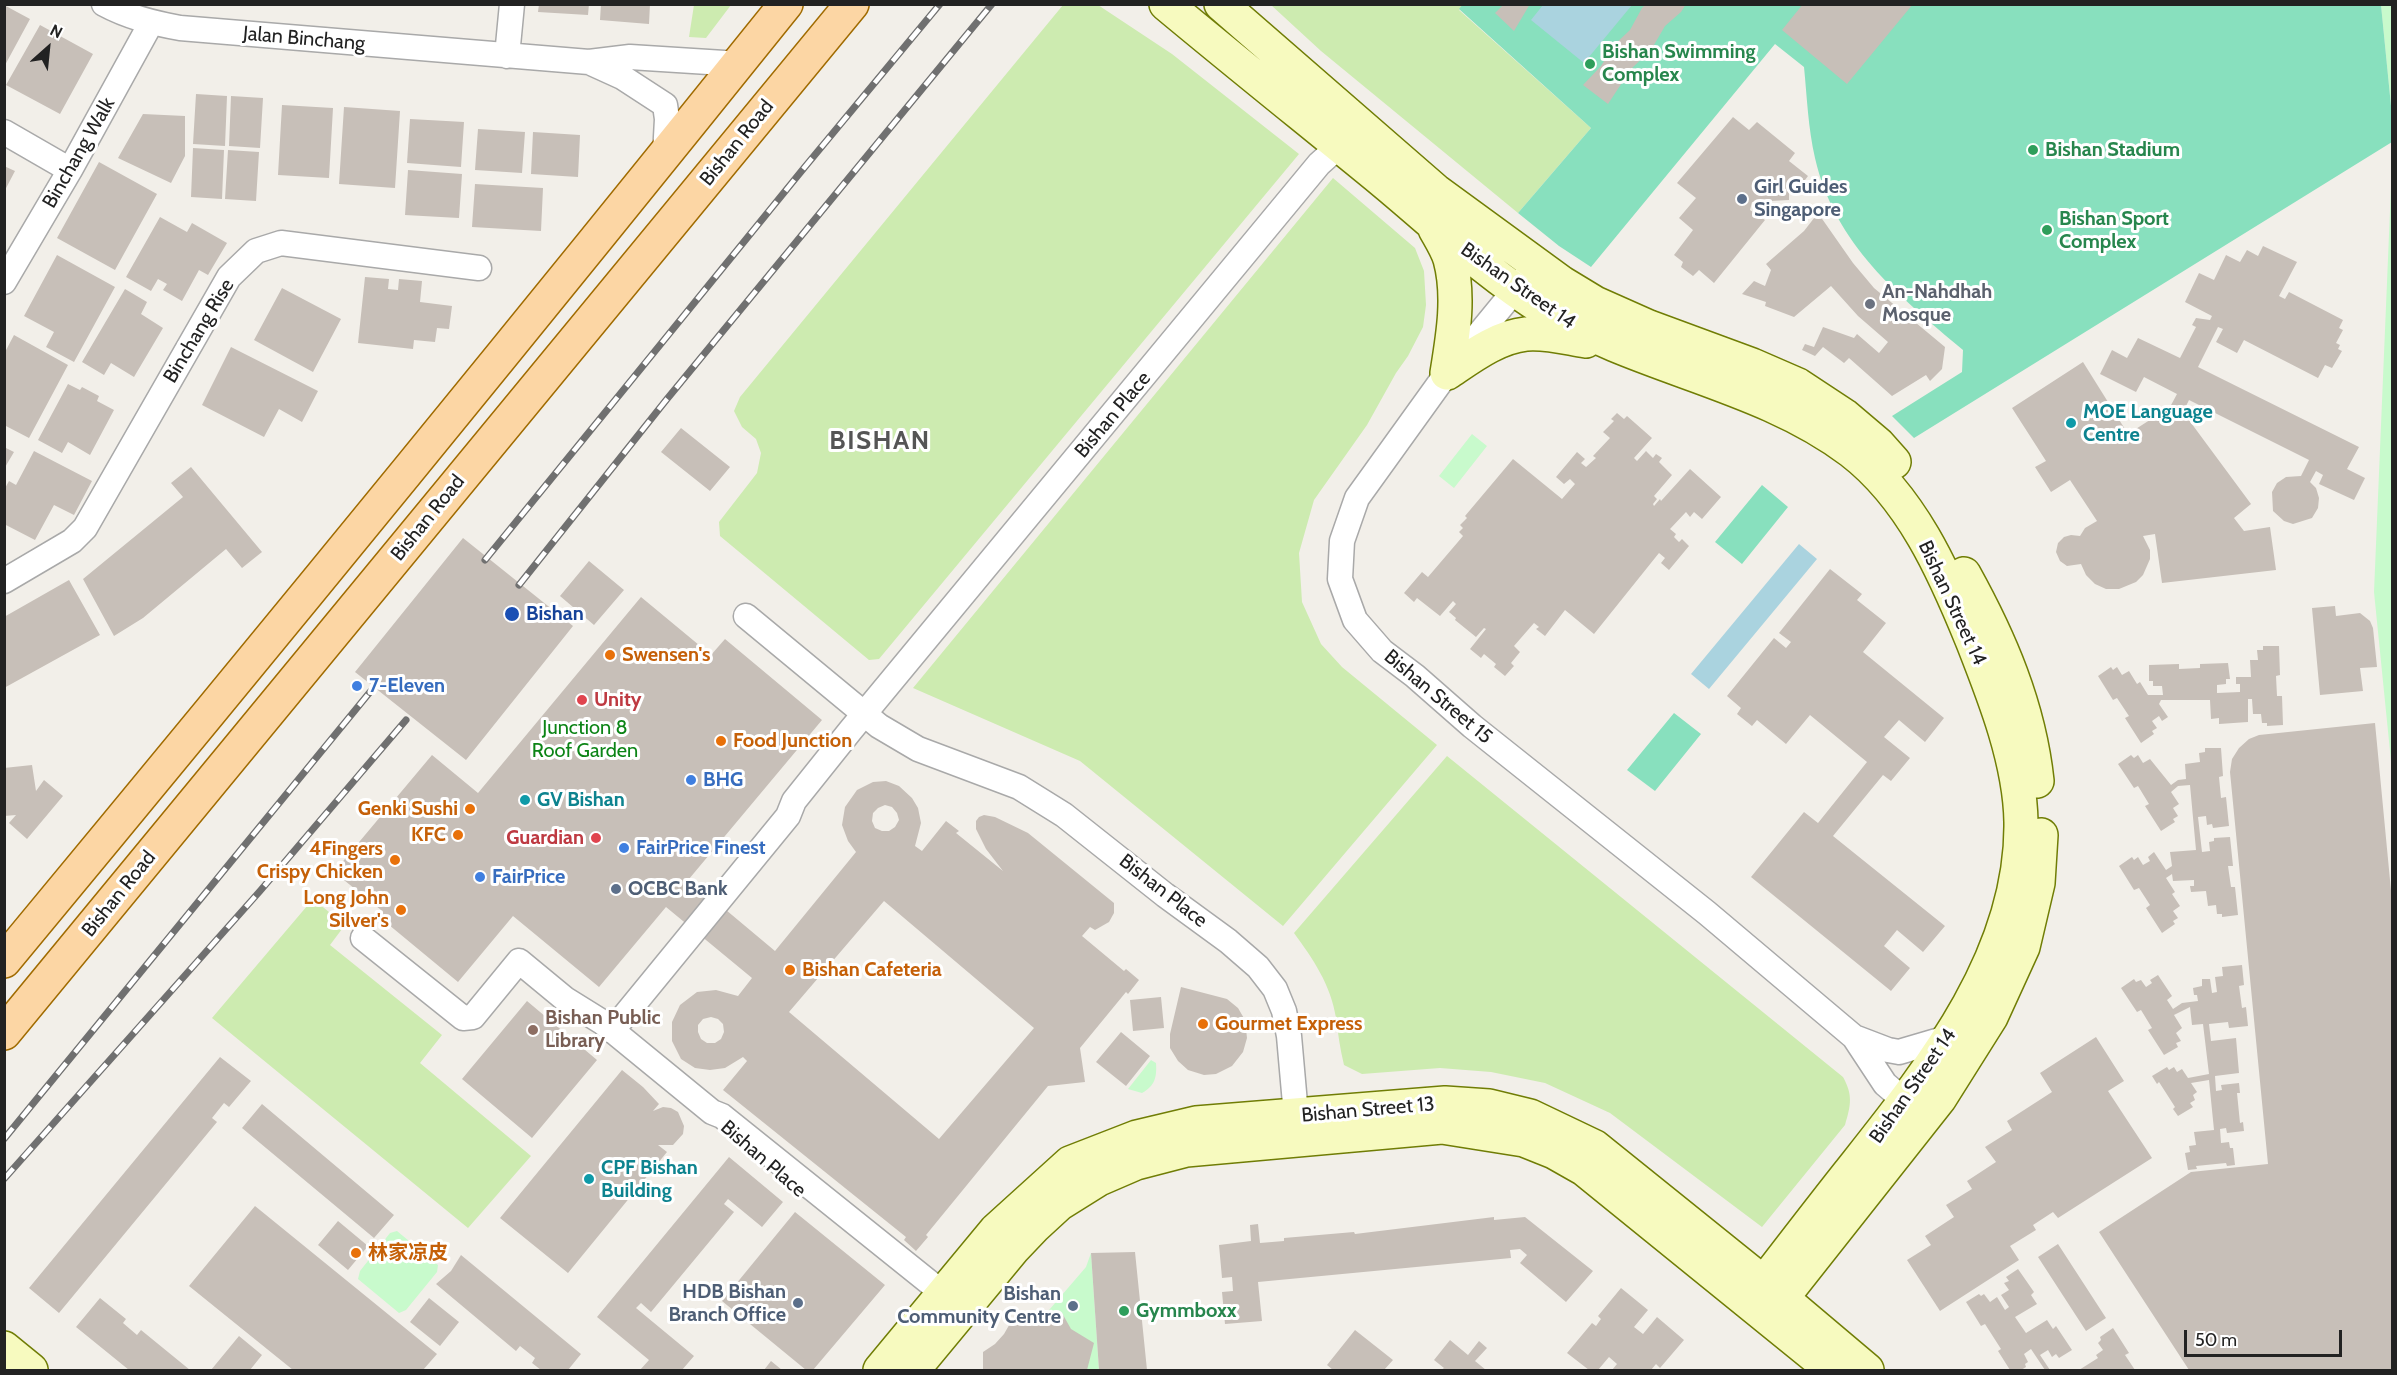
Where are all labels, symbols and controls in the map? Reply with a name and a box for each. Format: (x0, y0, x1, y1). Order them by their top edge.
north arrow (18, 18, 78, 78)
text: N (47, 20, 66, 43)
street label: Jalan Binchang (242, 22, 366, 56)
place label: Bishan Swimming Complex (1602, 40, 1756, 87)
marker: Bishan Swimming Complex (1583, 57, 1597, 71)
street label: Binchang Walk (38, 93, 120, 213)
street label: Bishan Road (695, 95, 779, 191)
place label: Bishan Stadium (2045, 138, 2180, 162)
marker: Bishan Stadium (2026, 143, 2040, 157)
place label: Girl Guides Singapore (1754, 175, 1847, 222)
marker: Girl Guides Singapore (1735, 192, 1749, 206)
place label: Bishan Sport Complex (2059, 207, 2169, 254)
marker: Bishan Sport Complex (2040, 223, 2054, 237)
street label: Bishan Street 14 (1456, 238, 1580, 334)
street label: Binchang Rise (159, 275, 239, 387)
place label: An-Nahdhah Mosque (1882, 280, 1992, 327)
marker: An-Nahdhah Mosque (1863, 297, 1877, 311)
street label: Bishan Place (1070, 367, 1156, 463)
place label: MOE Language Centre (2083, 400, 2213, 447)
marker: MOE Language Centre (2064, 416, 2078, 430)
district label: BISHAN (829, 425, 931, 457)
street label: Bishan Road (386, 470, 470, 566)
street label: Bishan Street 14 (1913, 537, 1991, 669)
place label: Bishan (526, 602, 584, 626)
marker: Bishan (503, 605, 521, 623)
place label: Swensen's (622, 643, 711, 667)
street label: Bishan Street 15 (1379, 645, 1497, 749)
marker: Swensen's (603, 648, 617, 662)
place label: 7-Eleven (369, 674, 445, 698)
marker: 7-Eleven (350, 679, 364, 693)
place label: Unity (594, 688, 641, 712)
marker: Unity (575, 693, 589, 707)
park label: Junction 8 Roof Garden (532, 716, 638, 763)
place label: Food Junction (733, 729, 852, 753)
marker: Food Junction (714, 734, 728, 748)
place label: BHG (703, 768, 743, 792)
marker: BHG (684, 773, 698, 787)
place label: GV Bishan (537, 788, 625, 812)
marker: GV Bishan (518, 793, 532, 807)
place label: Genki Sushi (358, 797, 458, 821)
marker: Genki Sushi (463, 802, 477, 816)
place label: KFC (411, 823, 446, 847)
place label: Guardian (506, 826, 584, 850)
marker: KFC (451, 828, 465, 842)
marker: Guardian (589, 831, 603, 845)
place label: FairPrice Finest (636, 836, 766, 860)
place label: 4Fingers Crispy Chicken (257, 837, 383, 884)
marker: FairPrice Finest (617, 841, 631, 855)
street label: Bishan Road (77, 846, 161, 942)
street label: Bishan Place (1114, 849, 1212, 933)
marker: 4Fingers Crispy Chicken (388, 853, 402, 867)
place label: FairPrice (492, 865, 565, 889)
marker: FairPrice (473, 870, 487, 884)
place label: OCBC Bank (628, 877, 728, 901)
marker: OCBC Bank (609, 882, 623, 896)
place label: Long John Silver's (303, 886, 389, 933)
marker: Long John Silver's (394, 903, 408, 917)
place label: Bishan Cafeteria (802, 958, 942, 982)
marker: Bishan Cafeteria (783, 963, 797, 977)
place label: Bishan Public Library (545, 1006, 661, 1053)
place label: Gourmet Express (1215, 1012, 1363, 1036)
marker: Gourmet Express (1196, 1017, 1210, 1031)
marker: Bishan Public Library (526, 1023, 540, 1037)
street label: Bishan Street 14 (1865, 1024, 1961, 1148)
street label: Bishan Street 13 (1300, 1092, 1436, 1128)
street label: Bishan Place (715, 1115, 811, 1203)
place label: CPF Bishan Building (601, 1156, 698, 1203)
marker: CPF Bishan Building (582, 1172, 596, 1186)
place label: 林家凉皮 (368, 1241, 448, 1265)
marker: 林家凉皮 (349, 1246, 363, 1260)
place label: HDB Bishan Branch Office (668, 1280, 786, 1327)
place label: Bishan Community Centre (897, 1282, 1061, 1329)
marker: HDB Bishan Branch Office (791, 1296, 805, 1310)
marker: Bishan Community Centre (1066, 1299, 1080, 1313)
place label: Gymmboxx (1136, 1299, 1237, 1323)
marker: Gymmboxx (1117, 1304, 1131, 1318)
scale bar (2187, 1318, 2344, 1356)
text: 50 m (2195, 1329, 2237, 1351)

